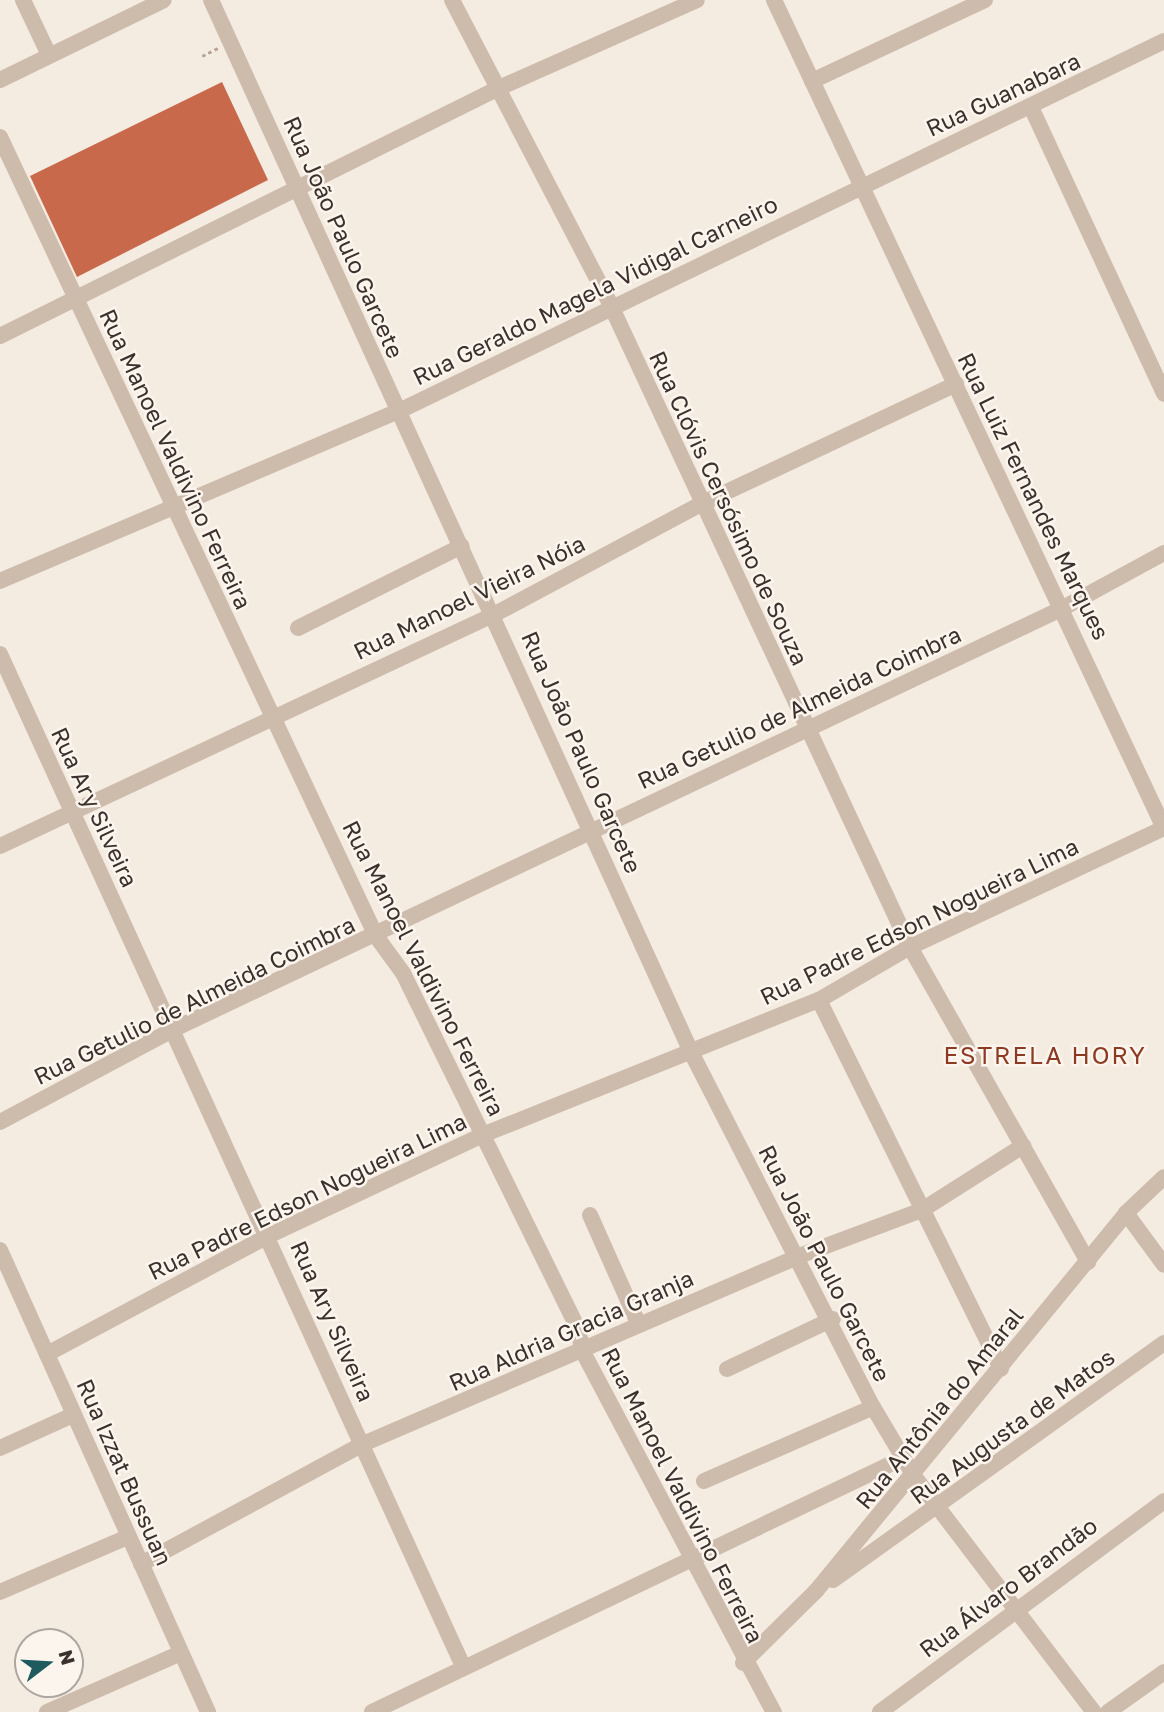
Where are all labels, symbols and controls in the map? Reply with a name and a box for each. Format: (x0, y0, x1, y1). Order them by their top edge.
street label: Rua Guanabara (922, 46, 1084, 142)
street label: Rua João Paulo Garcete (278, 112, 410, 362)
street label: Rua Geraldo Magela Vidigal Carneiro (408, 189, 782, 391)
street label: Rua Manoel Valdivino Ferreira (94, 305, 258, 613)
street label: Rua Clóvis Cersósimo de Souza (644, 346, 814, 670)
street label: Rua Luiz Fernandes Marques (952, 348, 1116, 644)
street label: Rua Manoel Vieira Nóia (349, 529, 589, 665)
street label: Rua Getulio de Almeida Coimbra (633, 620, 965, 794)
street label: Rua João Paulo Garcete (516, 627, 648, 877)
street label: Rua Ary Silveira (46, 723, 144, 891)
street label: Rua Manoel Valdivino Ferreira (337, 816, 511, 1120)
street label: Rua Padre Edson Nogueira Lima (755, 832, 1083, 1010)
street label: Rua Getulio de Almeida Coimbra (29, 910, 359, 1090)
district label: ESTRELA HORY (945, 1041, 1145, 1069)
street label: Rua Padre Edson Nogueira Lima (143, 1107, 471, 1285)
street label: Rua João Paulo Garcete (753, 1140, 897, 1386)
street label: Rua Ary Silveira (285, 1236, 381, 1406)
street label: Rua Aldria Gracia Granja (445, 1264, 697, 1396)
street label: Rua Antônia do Amaral (849, 1302, 1029, 1514)
street label: Rua Manoel Valdivino Ferreira (596, 1343, 770, 1647)
street label: Rua Augusta de Matos (904, 1343, 1120, 1509)
street label: Rua Izzat Bussuan (71, 1374, 179, 1570)
street label: Rua Álvaro Brandão (914, 1511, 1102, 1663)
north arrow (14, 1628, 84, 1698)
text: N (55, 1647, 81, 1668)

